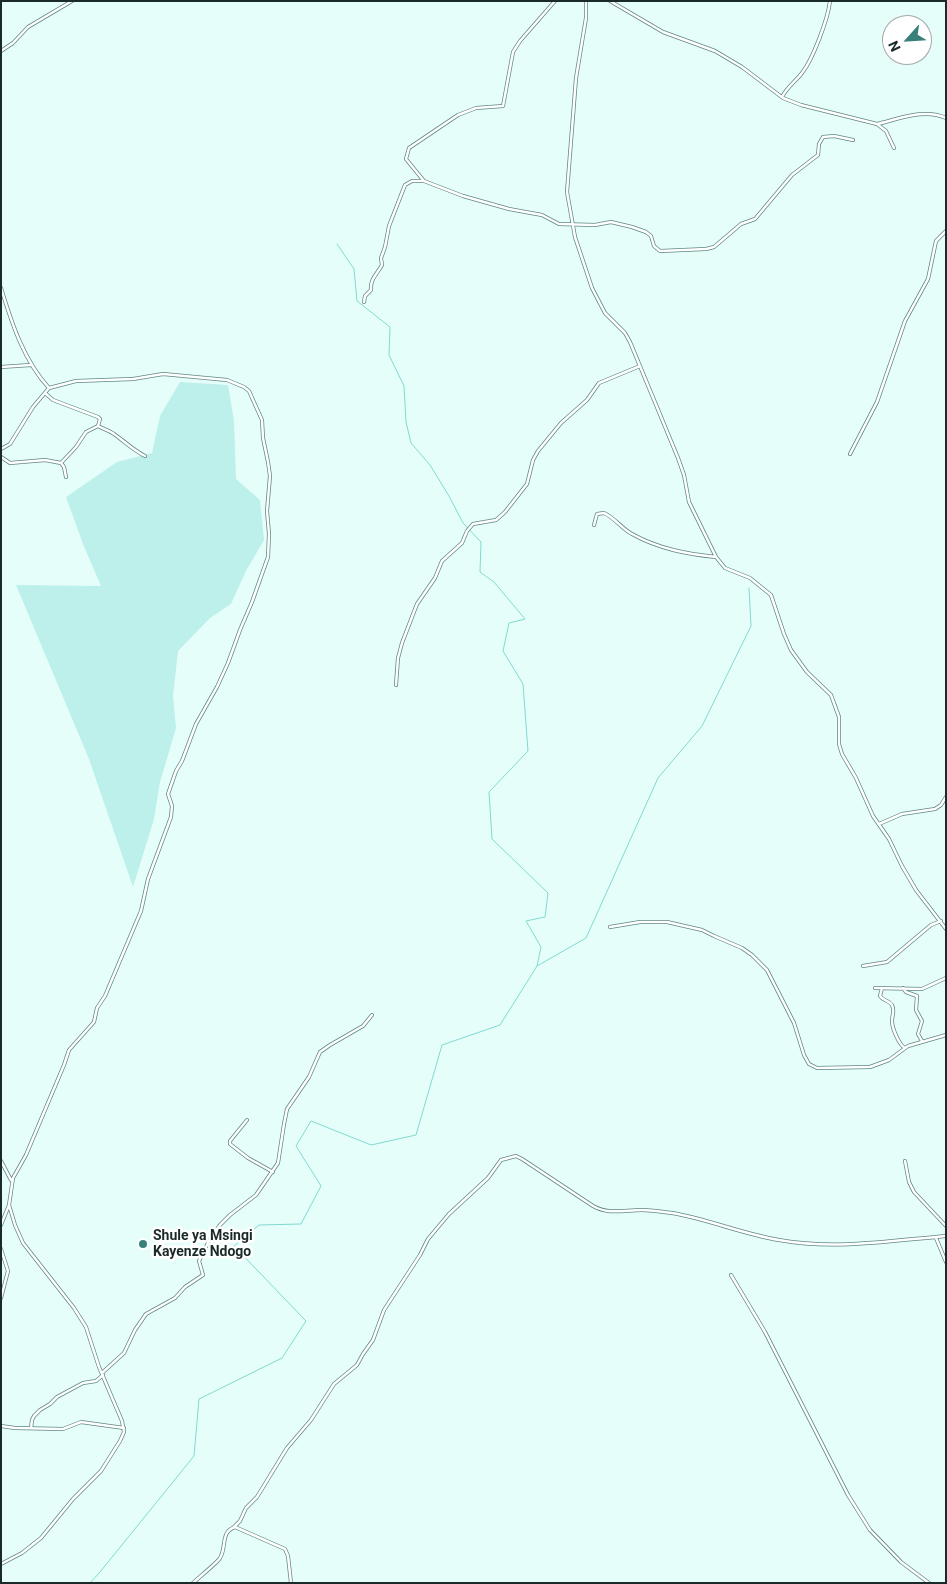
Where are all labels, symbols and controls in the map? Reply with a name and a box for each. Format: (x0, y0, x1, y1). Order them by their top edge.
north arrow (882, 15, 932, 65)
text: N (885, 38, 904, 54)
place label: Shule ya Msingi Kayenze Ndogo (153, 1228, 253, 1260)
marker: Shule ya Msingi Kayenze Ndogo (137, 1238, 149, 1250)

